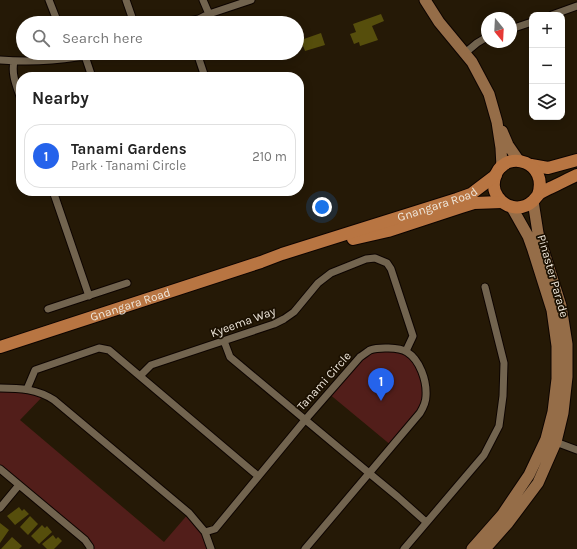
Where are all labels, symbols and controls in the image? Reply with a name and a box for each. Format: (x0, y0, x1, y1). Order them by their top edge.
north arrow (481, 12, 517, 48)
map controls (529, 12, 565, 120)
button: + (529, 12, 565, 48)
search box (16, 16, 304, 60)
icon: search (30, 27, 52, 49)
text: Search here (62, 29, 143, 47)
button: − (529, 48, 565, 84)
button: layers (529, 84, 565, 120)
text: Nearby (32, 88, 89, 108)
text: Tanami Gardens (71, 140, 187, 158)
text: 1 (44, 149, 48, 164)
text: 210 m (252, 149, 287, 164)
text: Park · Tanami Circle (71, 158, 186, 173)
street label: Gnangara Road (396, 184, 480, 224)
your location (312, 197, 332, 217)
street label: Pinaster Parade (534, 233, 572, 319)
street label: Gnangara Road (88, 285, 172, 324)
street label: Kyeema Way (208, 304, 278, 340)
street label: Tanami Circle (294, 349, 354, 413)
pin: 1 (368, 368, 394, 401)

